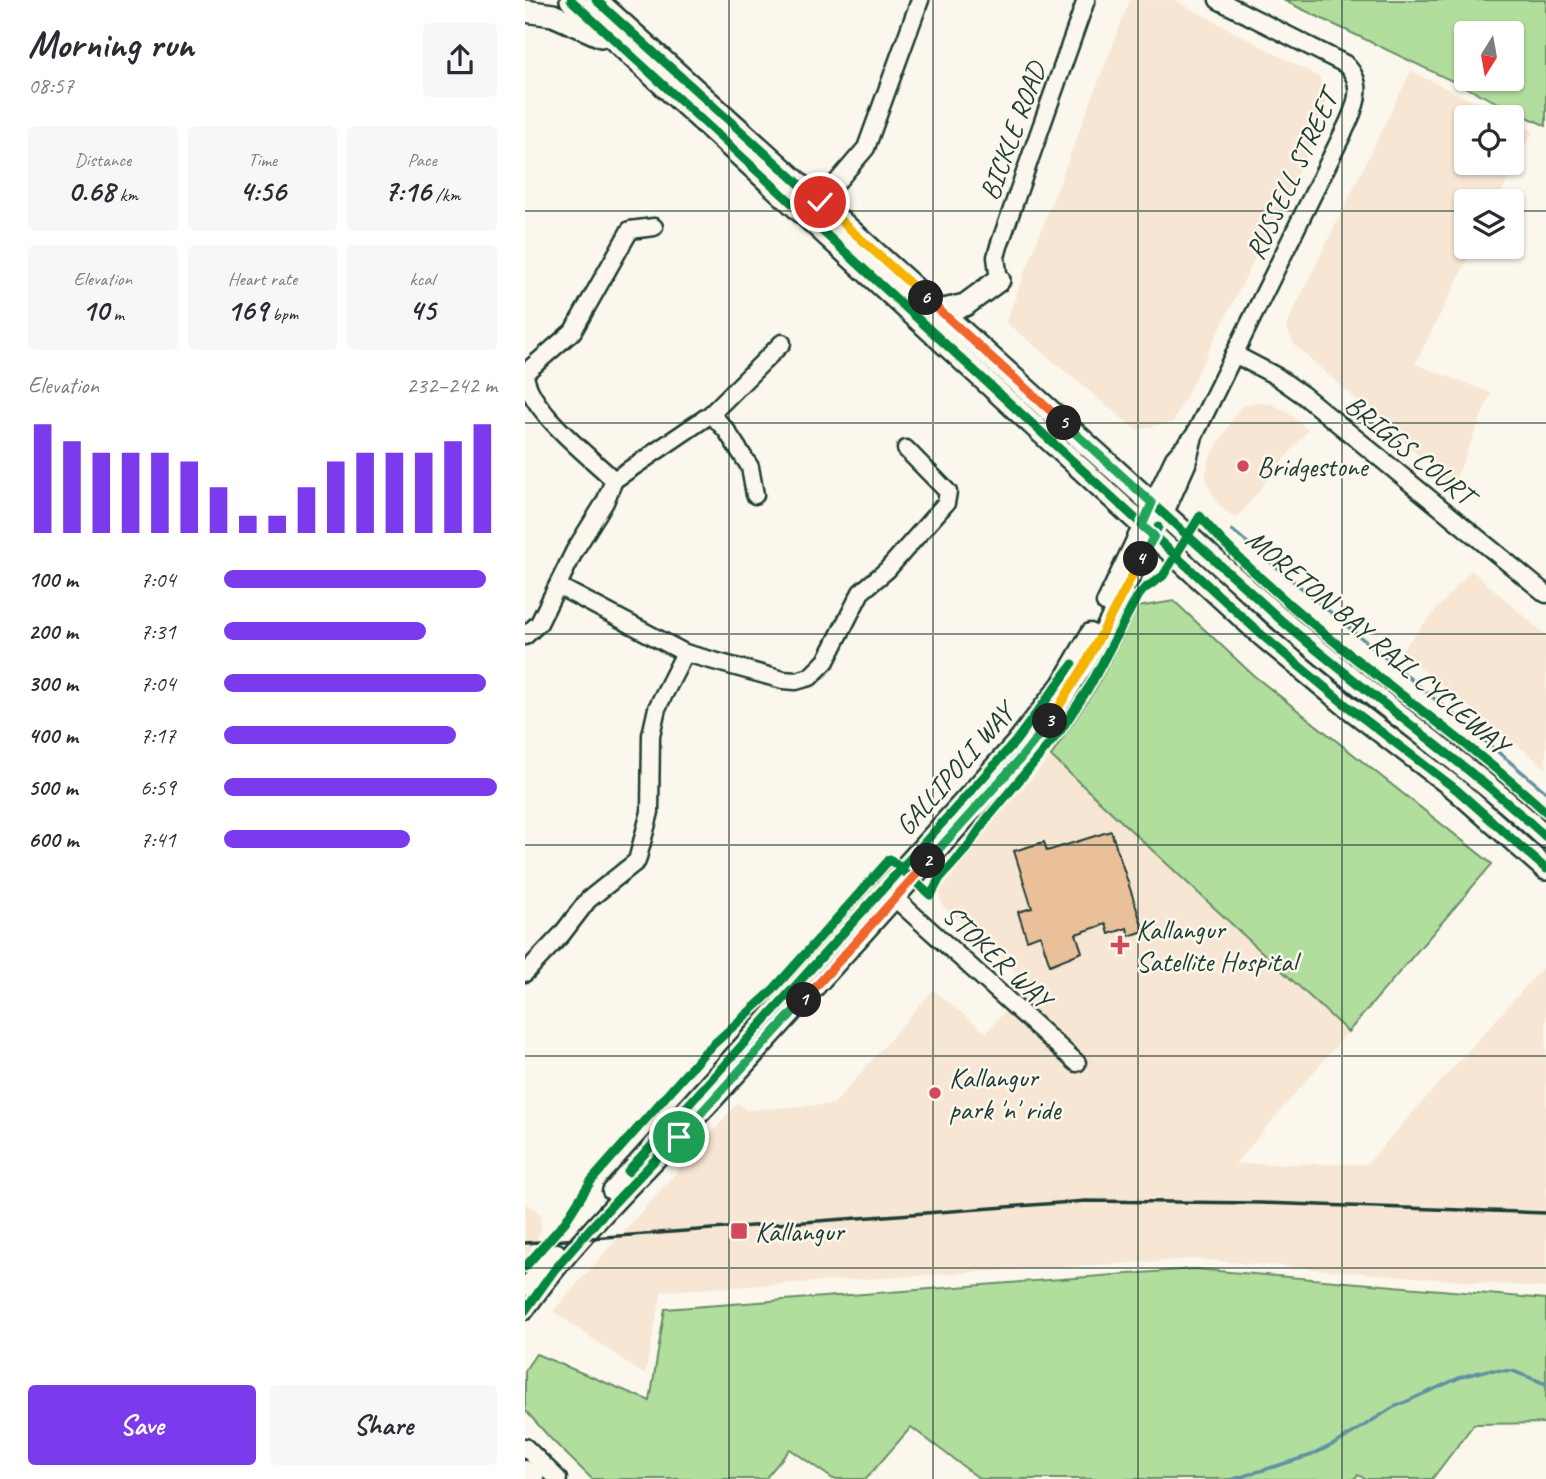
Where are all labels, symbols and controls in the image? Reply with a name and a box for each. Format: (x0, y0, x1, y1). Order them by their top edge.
text: Morning run (28, 21, 194, 68)
north arrow (1454, 21, 1524, 91)
map controls (1454, 21, 1524, 259)
button: share (423, 23, 497, 97)
street label: BICKLE ROAD (971, 55, 1054, 205)
text: 08:57 (28, 71, 74, 100)
street label: RUSSELL STREET (1237, 79, 1349, 265)
button: locate (1454, 105, 1524, 175)
text: Distance (74, 148, 131, 172)
text: Time (248, 148, 277, 172)
text: Pace (408, 148, 437, 172)
text: 0.68 (68, 172, 115, 210)
text: 4:56 (239, 172, 286, 210)
text: 7:16 (384, 172, 431, 210)
pin (790, 172, 850, 232)
text: km (115, 183, 138, 207)
text: /km (431, 183, 460, 207)
icon: check (801, 183, 839, 221)
button: layers (1454, 189, 1524, 259)
text: Elevation (74, 267, 132, 291)
text: Heart rate (228, 267, 297, 291)
text: kcal (410, 267, 435, 291)
pin: 6 (909, 280, 943, 316)
text: 6 (921, 285, 930, 309)
text: 10 (82, 291, 109, 329)
text: 169 (227, 291, 268, 329)
text: 45 (409, 291, 435, 329)
text: m (109, 302, 124, 326)
text: bpm (268, 302, 298, 326)
text: Elevation (28, 371, 99, 400)
text: 232–242 m (406, 371, 497, 400)
street label: BRIGGS COURT (1338, 387, 1487, 516)
pin: 5 (1047, 406, 1081, 440)
text: 5 (1059, 410, 1068, 434)
place label: Bridgestone (1257, 449, 1369, 484)
marker: Bridgestone (1235, 458, 1251, 474)
street label: MORETON BAY RAIL CYCLEWAY (1239, 521, 1519, 764)
pin: 4 (1123, 542, 1159, 576)
text: 4 (1136, 546, 1145, 570)
text: 100 m (28, 565, 78, 594)
text: 7:04 (140, 565, 176, 594)
text: 200 m (28, 617, 78, 646)
text: 7:31 (140, 617, 176, 646)
text: 300 m (28, 669, 78, 698)
text: 7:04 (140, 669, 176, 698)
street label: GALLIPOLI WAY (888, 692, 1025, 842)
pin: 3 (1033, 704, 1067, 738)
text: 3 (1045, 708, 1054, 732)
text: 400 m (28, 721, 78, 750)
text: 7:17 (140, 721, 176, 750)
text: 500 m (28, 773, 77, 802)
text: 6:59 (140, 773, 176, 802)
text: 600 m (28, 825, 78, 854)
text: 7:41 (140, 825, 176, 854)
pin: 2 (911, 844, 945, 878)
text: 2 (923, 848, 932, 872)
street label: STOKER WAY (936, 897, 1062, 1018)
place label: Kallangur Satellite Hospital (1136, 912, 1302, 979)
marker: Kallangur Satellite Hospital (1110, 935, 1130, 955)
pin: 1 (787, 982, 821, 1018)
text: 1 (799, 987, 808, 1011)
place label: Kallangur park 'n' ride (949, 1060, 1062, 1127)
marker: Kallangur park 'n' ride (927, 1085, 943, 1101)
pin (649, 1107, 709, 1167)
icon: arrive (660, 1118, 698, 1156)
place label: Kallangur (755, 1214, 846, 1249)
marker: Kallangur (729, 1221, 749, 1241)
button: Save (28, 1385, 256, 1465)
button: Share (270, 1385, 497, 1465)

